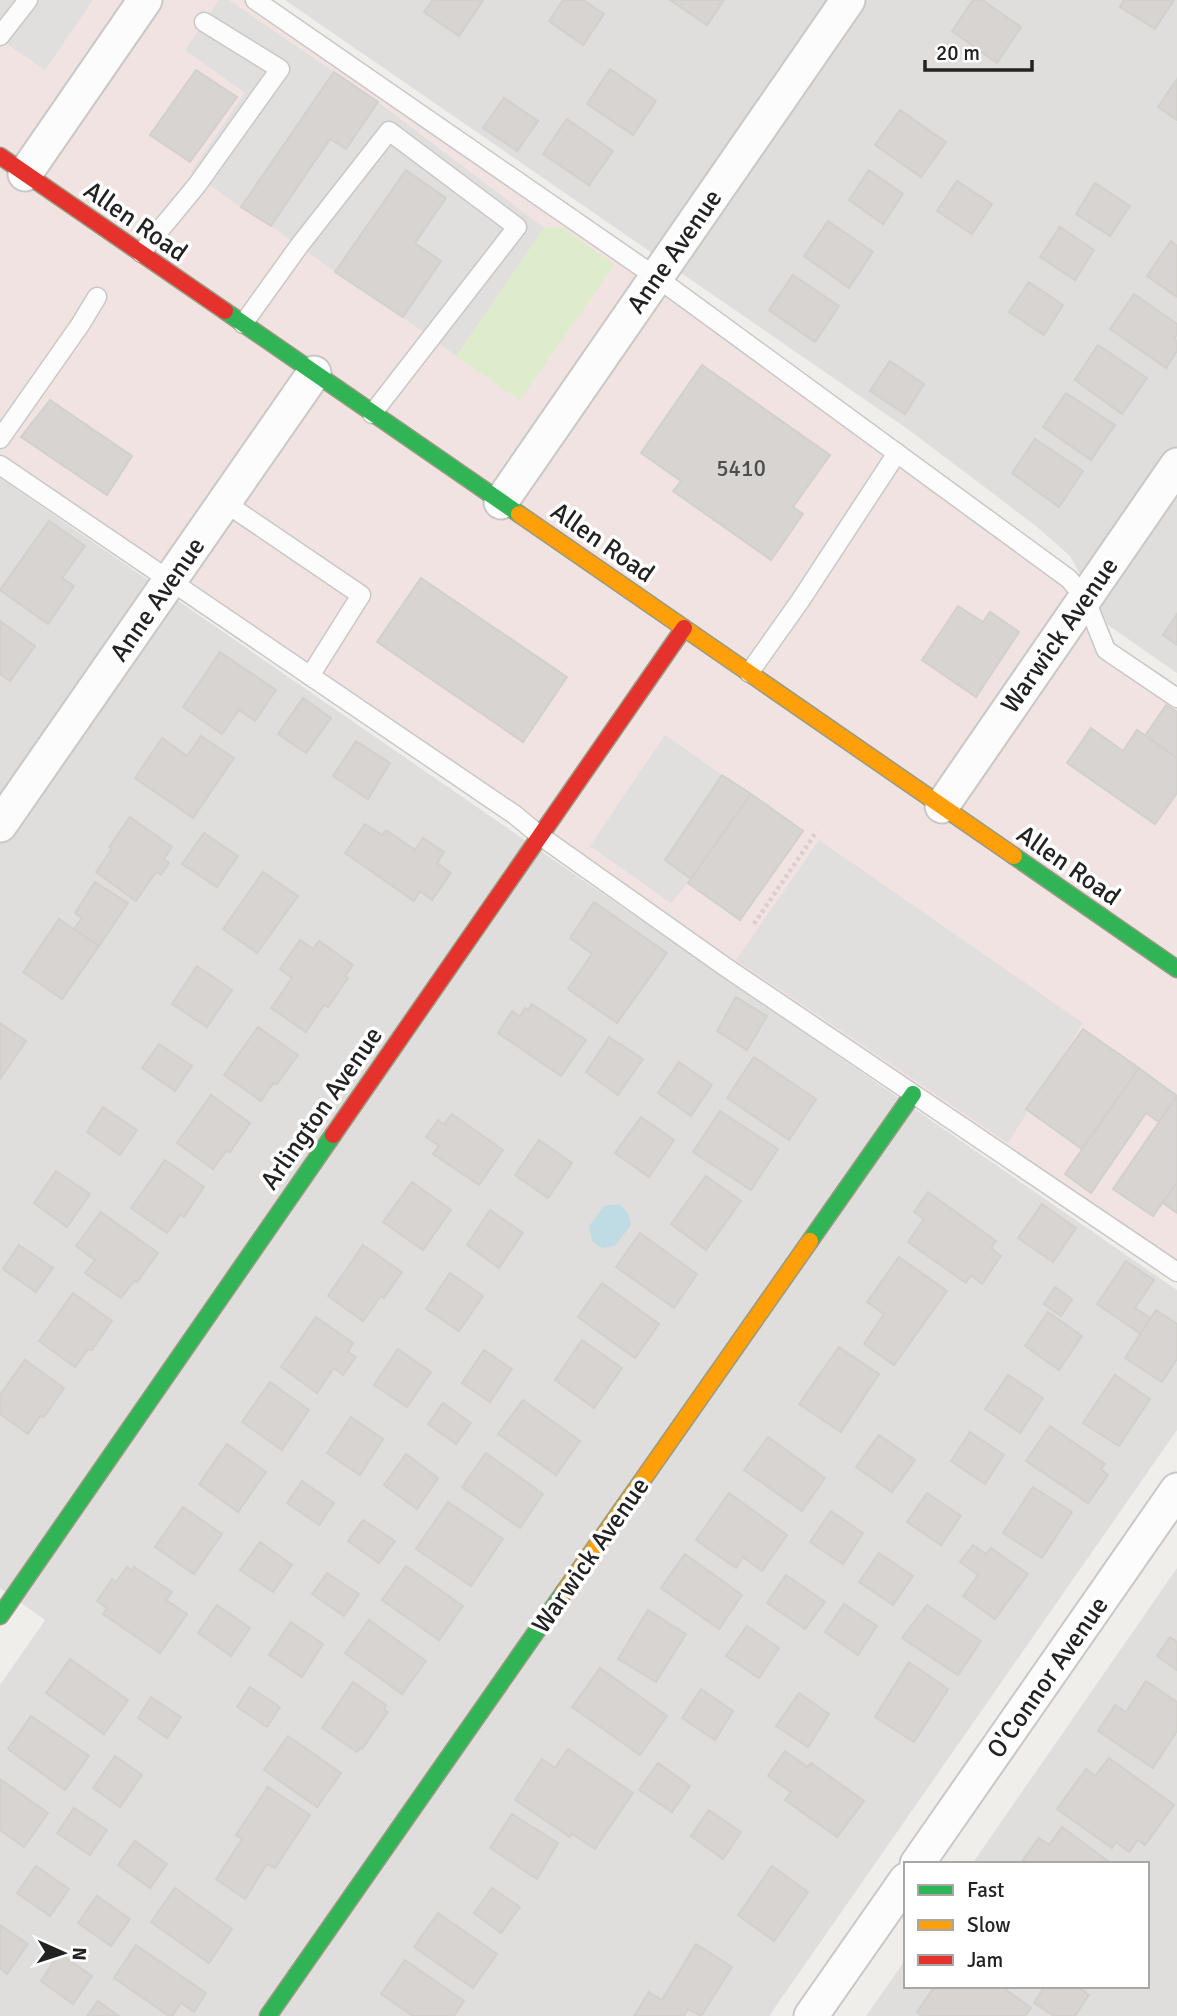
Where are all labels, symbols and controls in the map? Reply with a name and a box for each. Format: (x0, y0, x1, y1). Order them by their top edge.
scale bar (925, 28, 1032, 72)
text: 20 m (936, 40, 980, 66)
street label: Allen Road (78, 175, 193, 269)
street label: Anne Avenue (620, 183, 729, 320)
house number: 5410 (716, 454, 766, 483)
street label: Allen Road (545, 496, 660, 590)
street label: Anne Avenue (103, 531, 212, 668)
street label: Warwick Avenue (994, 551, 1125, 720)
street label: Allen Road (1011, 819, 1126, 913)
street label: Arlington Avenue (254, 1021, 390, 1196)
street label: Warwick Avenue (525, 1471, 656, 1640)
street label: O'Connor Avenue (980, 1591, 1115, 1765)
legend (904, 1862, 1149, 1988)
text: Fast (967, 1877, 1004, 1903)
text: Slow (967, 1912, 1011, 1938)
north arrow (28, 1918, 98, 1988)
text: N (67, 1947, 91, 1961)
text: Jam (967, 1947, 1003, 1973)

